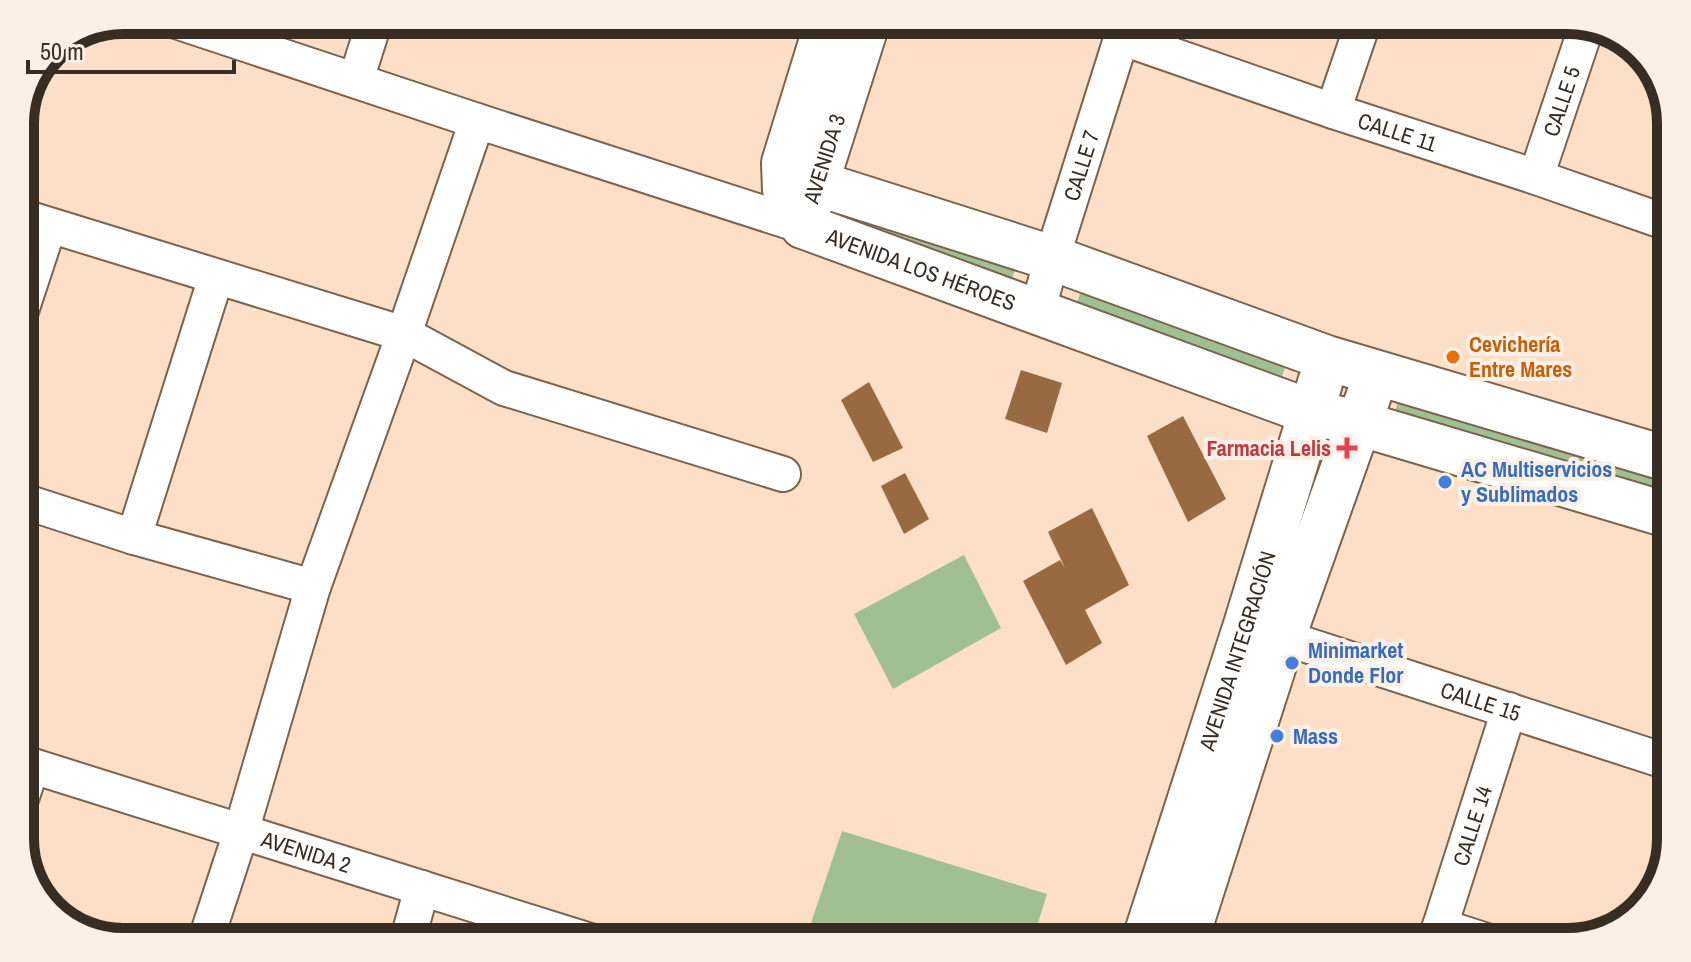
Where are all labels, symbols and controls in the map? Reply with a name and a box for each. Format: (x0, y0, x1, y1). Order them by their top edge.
scale bar (28, 24, 234, 74)
text: 50 m (40, 35, 84, 67)
street label: CALLE 5 (1536, 62, 1587, 140)
street label: CALLE 11 (1354, 105, 1441, 159)
street label: AVENIDA 3 (795, 110, 852, 208)
street label: CALLE 7 (1056, 127, 1106, 204)
street label: AVENIDA LOS HÉROES (822, 221, 1020, 318)
place label: Cevichería Entre Mares (1469, 329, 1572, 384)
marker: Cevichería Entre Mares (1444, 348, 1462, 366)
place label: Farmacia Lelis (1207, 433, 1331, 463)
marker: Farmacia Lelis (1338, 439, 1356, 457)
place label: AC Multiservicios y Sublimados (1461, 454, 1612, 509)
marker: AC Multiservicios y Sublimados (1436, 473, 1454, 491)
street label: AVENIDA INTEGRACIÓN (1191, 547, 1283, 755)
place label: Minimarket Donde Flor (1308, 635, 1403, 690)
marker: Minimarket Donde Flor (1283, 654, 1301, 672)
street label: CALLE 15 (1437, 674, 1525, 728)
place label: Mass (1293, 721, 1338, 751)
marker: Mass (1268, 727, 1286, 745)
street label: CALLE 14 (1445, 782, 1499, 870)
street label: AVENIDA 2 (257, 824, 355, 880)

